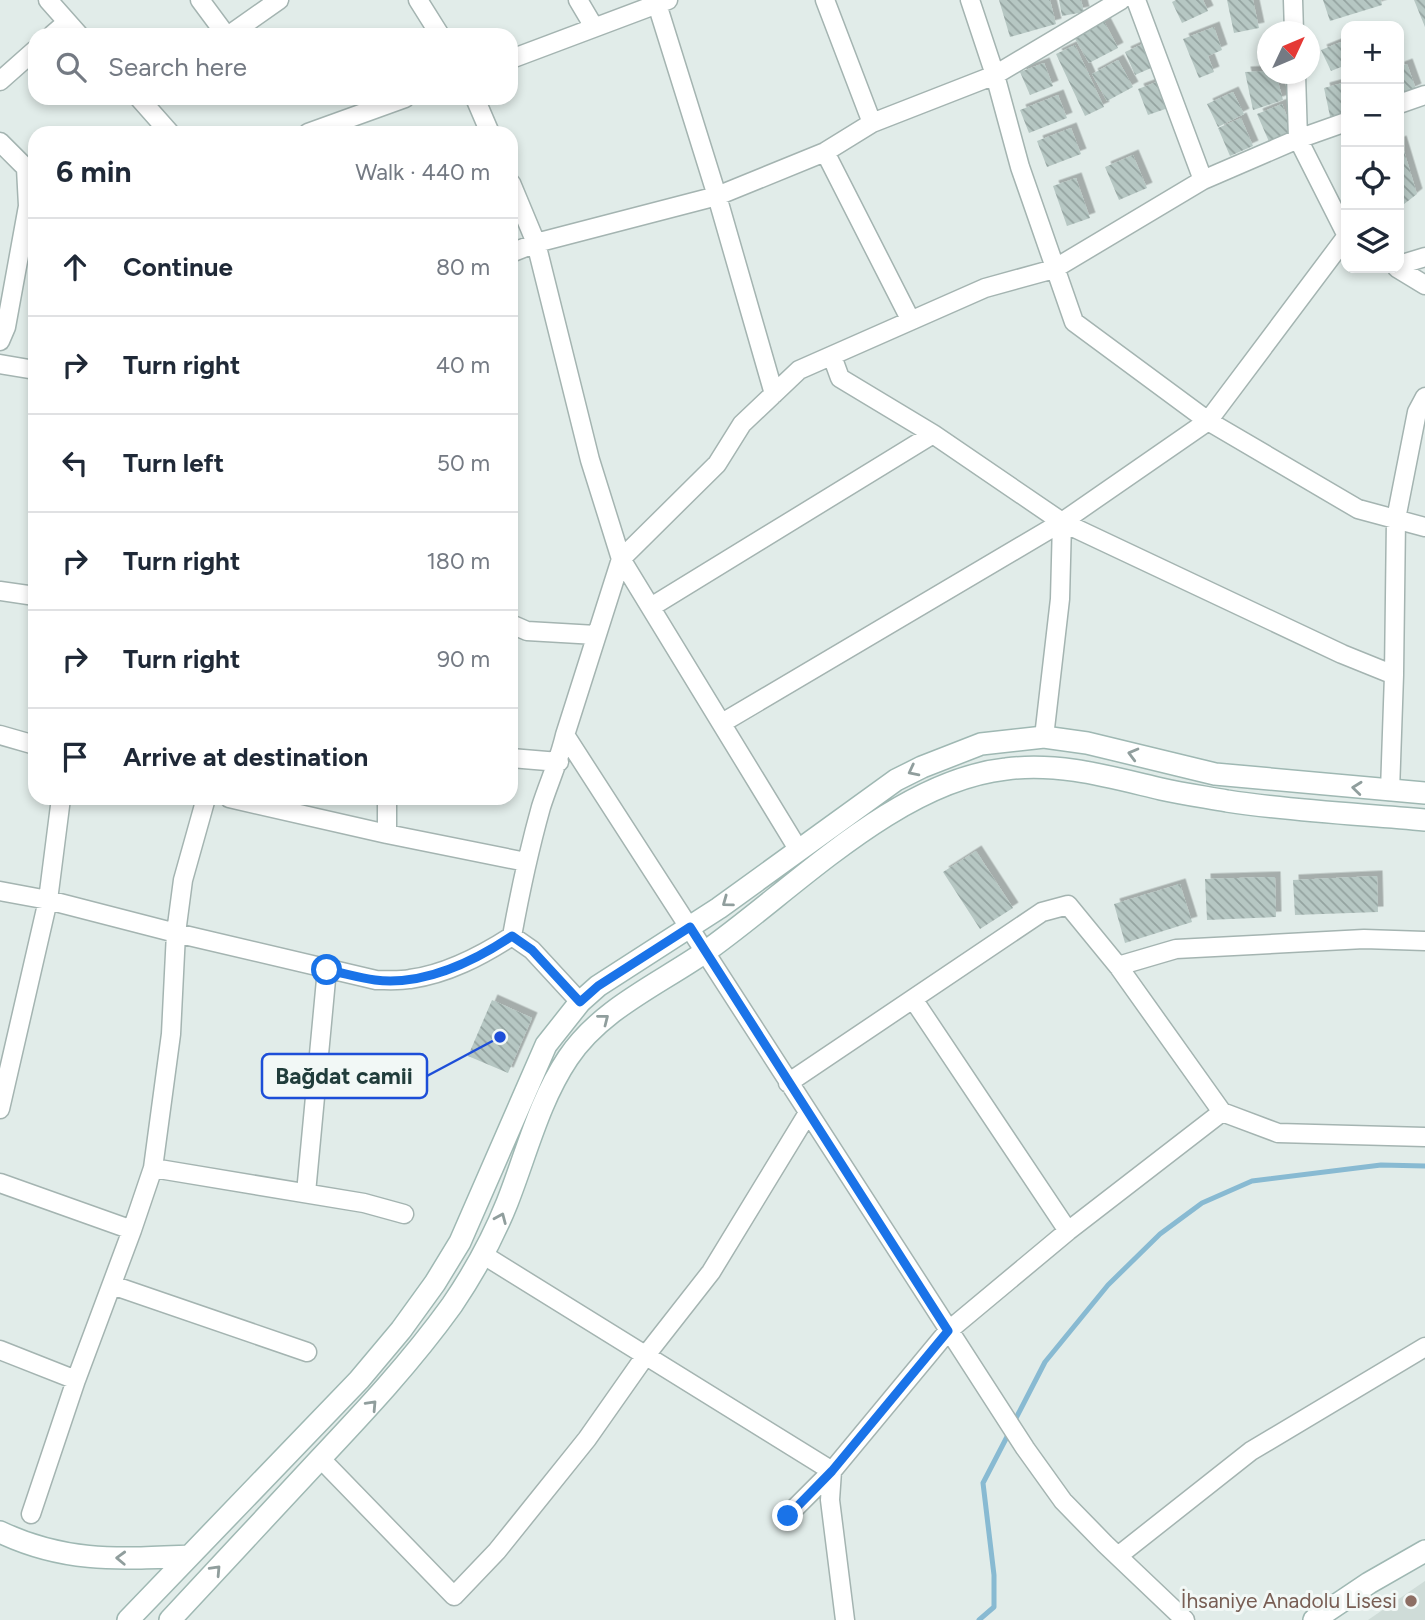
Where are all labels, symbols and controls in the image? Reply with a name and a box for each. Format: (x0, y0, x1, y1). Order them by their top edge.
north arrow (1257, 21, 1320, 84)
map controls (1341, 21, 1404, 273)
button: + (1341, 21, 1404, 84)
search box (28, 28, 518, 105)
icon: search (52, 48, 90, 86)
text: Search here (108, 51, 247, 83)
button: − (1341, 84, 1404, 147)
button: locate (1341, 147, 1404, 210)
text: 6 min (56, 153, 132, 190)
text: Walk · 440 m (355, 158, 490, 186)
button: layers (1341, 210, 1404, 273)
icon: ahead (56, 248, 94, 286)
text: Continue (123, 251, 233, 283)
text: 80 m (436, 253, 490, 281)
icon: right (56, 346, 94, 384)
text: Turn right (123, 349, 240, 381)
text: 40 m (436, 351, 490, 379)
icon: left (56, 444, 94, 482)
text: Turn left (123, 447, 224, 479)
text: 50 m (437, 449, 490, 477)
icon: right (56, 542, 94, 580)
text: Turn right (123, 545, 240, 577)
text: 180 m (426, 547, 490, 575)
icon: right (56, 640, 94, 678)
text: Turn right (123, 643, 240, 675)
text: 90 m (437, 645, 490, 673)
icon: arrive (56, 738, 94, 776)
text: Arrive at destination (123, 741, 368, 773)
one-way arrow (1127, 748, 1139, 762)
one-way arrow (908, 763, 920, 777)
one-way arrow (1351, 780, 1363, 795)
one-way arrow (722, 894, 735, 906)
route start (311, 954, 342, 985)
one-way arrow (596, 1014, 608, 1027)
callout: Bağdat camii (262, 1054, 427, 1098)
text: Bağdat camii (275, 1062, 413, 1090)
one-way arrow (493, 1213, 507, 1225)
one-way arrow (364, 1400, 376, 1413)
route end (772, 1500, 803, 1531)
one-way arrow (115, 1551, 126, 1566)
one-way arrow (208, 1565, 220, 1578)
place label: İhsaniye Anadolu Lisesi (1181, 1588, 1397, 1613)
marker: İhsaniye Anadolu Lisesi (1403, 1593, 1419, 1609)

